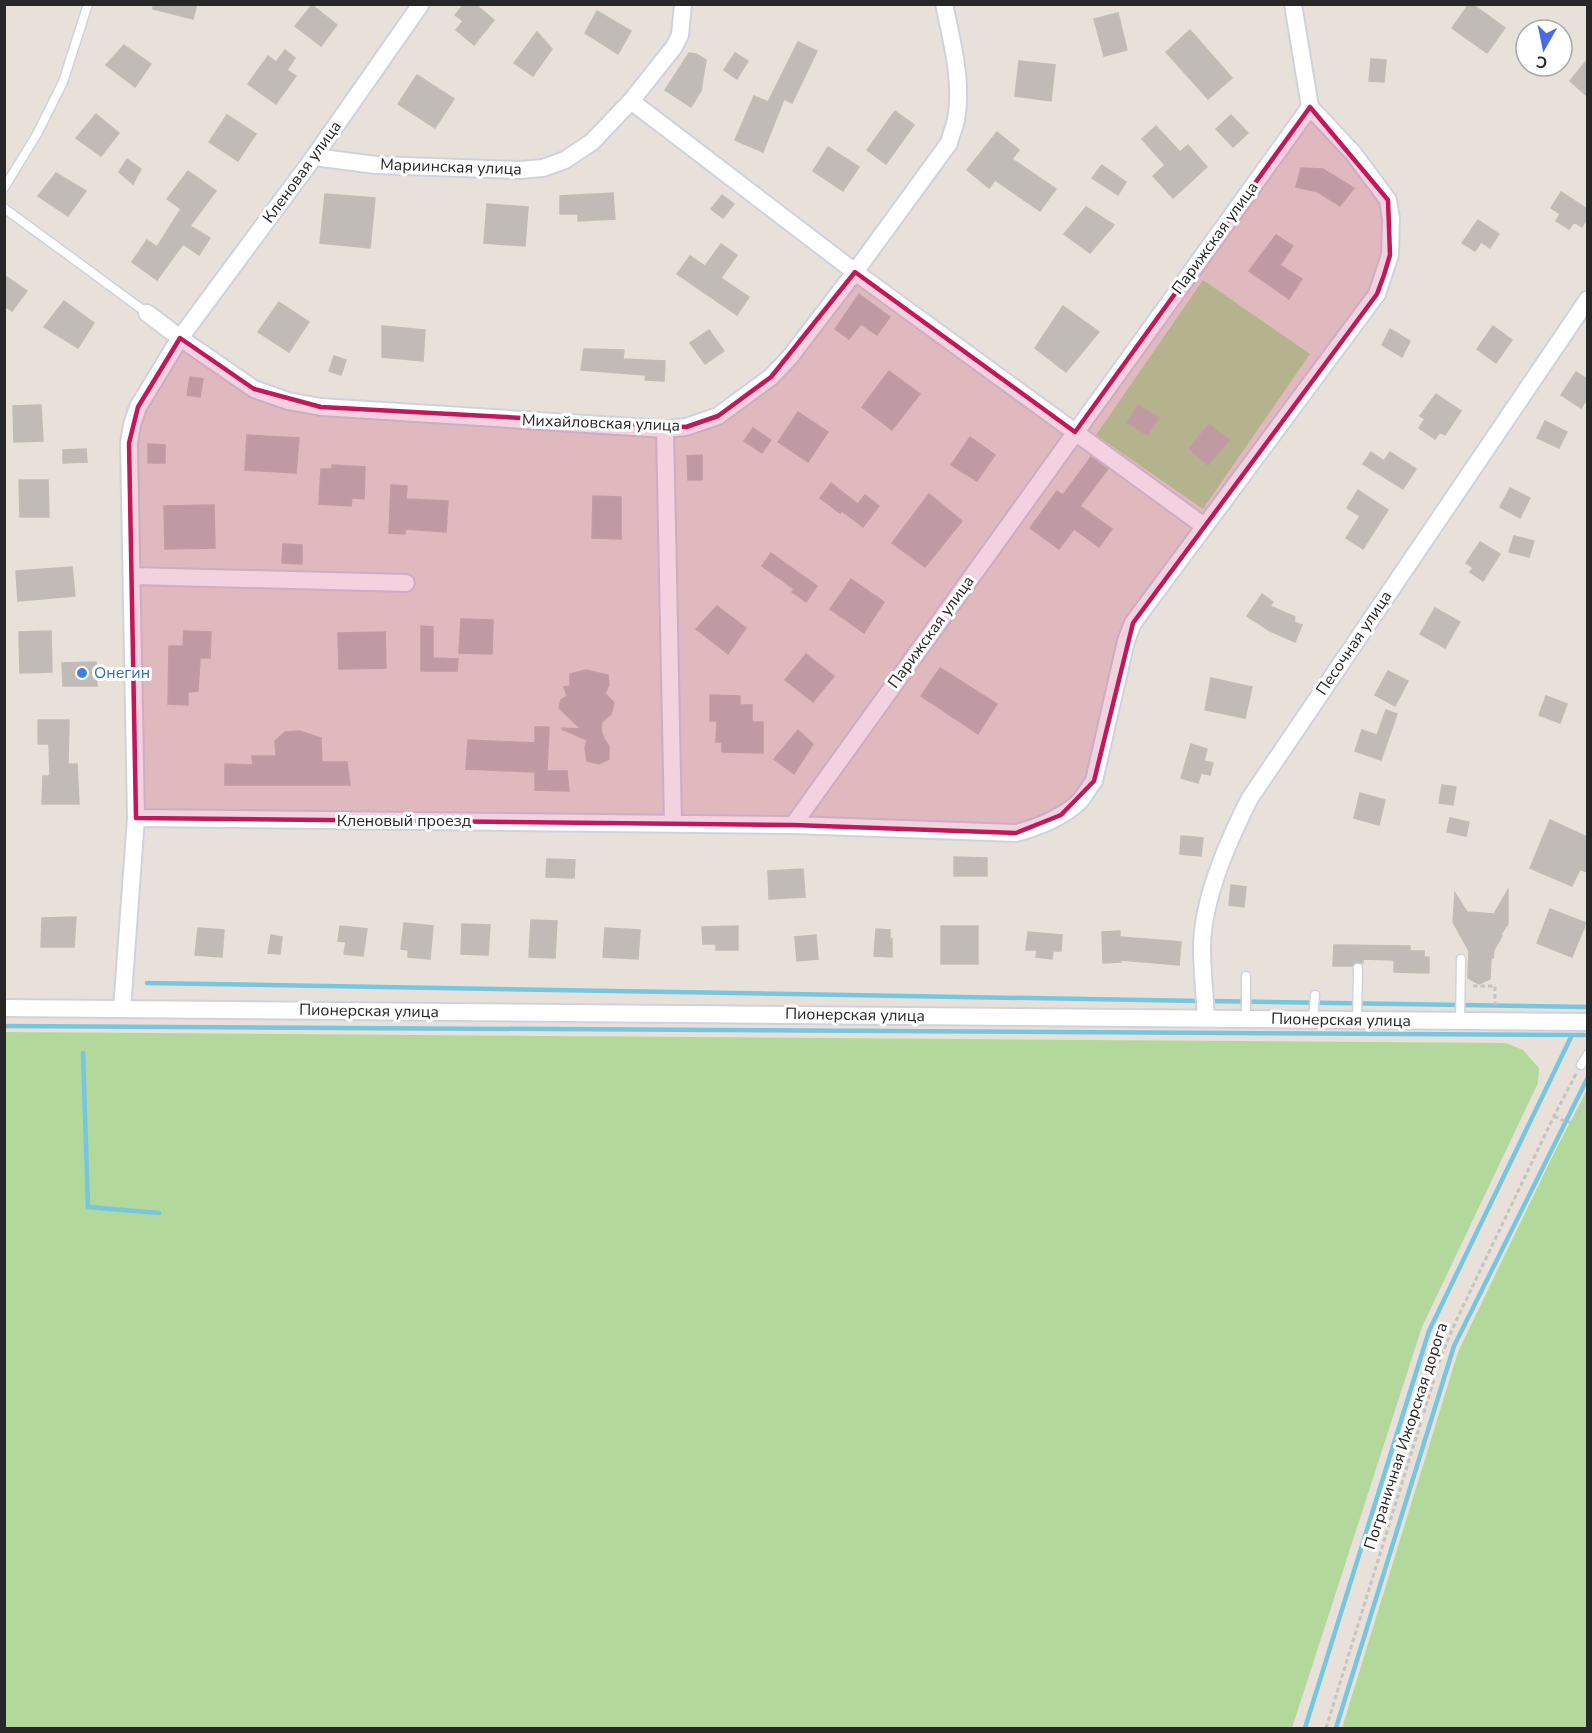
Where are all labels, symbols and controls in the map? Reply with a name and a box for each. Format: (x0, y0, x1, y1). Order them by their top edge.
north arrow (1514, 18, 1574, 78)
text: С (1535, 50, 1549, 74)
street label: Кленовая улица (257, 116, 347, 228)
street label: Мариинская улица (380, 154, 522, 180)
street label: Парижская улица (1167, 177, 1263, 299)
street label: Михайловская улица (521, 409, 681, 437)
street label: Парижская улица (883, 571, 979, 693)
street label: Песочная улица (1311, 586, 1397, 700)
place label: Онегин (94, 662, 150, 684)
marker: Онегин (75, 666, 89, 680)
street label: Кленовый проезд (337, 810, 472, 832)
street label: Пионерская улица (299, 999, 439, 1023)
street label: Пионерская улица (785, 1003, 925, 1027)
street label: Пионерская улица (1271, 1008, 1411, 1032)
street label: Пограничная Ижорская дорога (1359, 1320, 1453, 1552)

